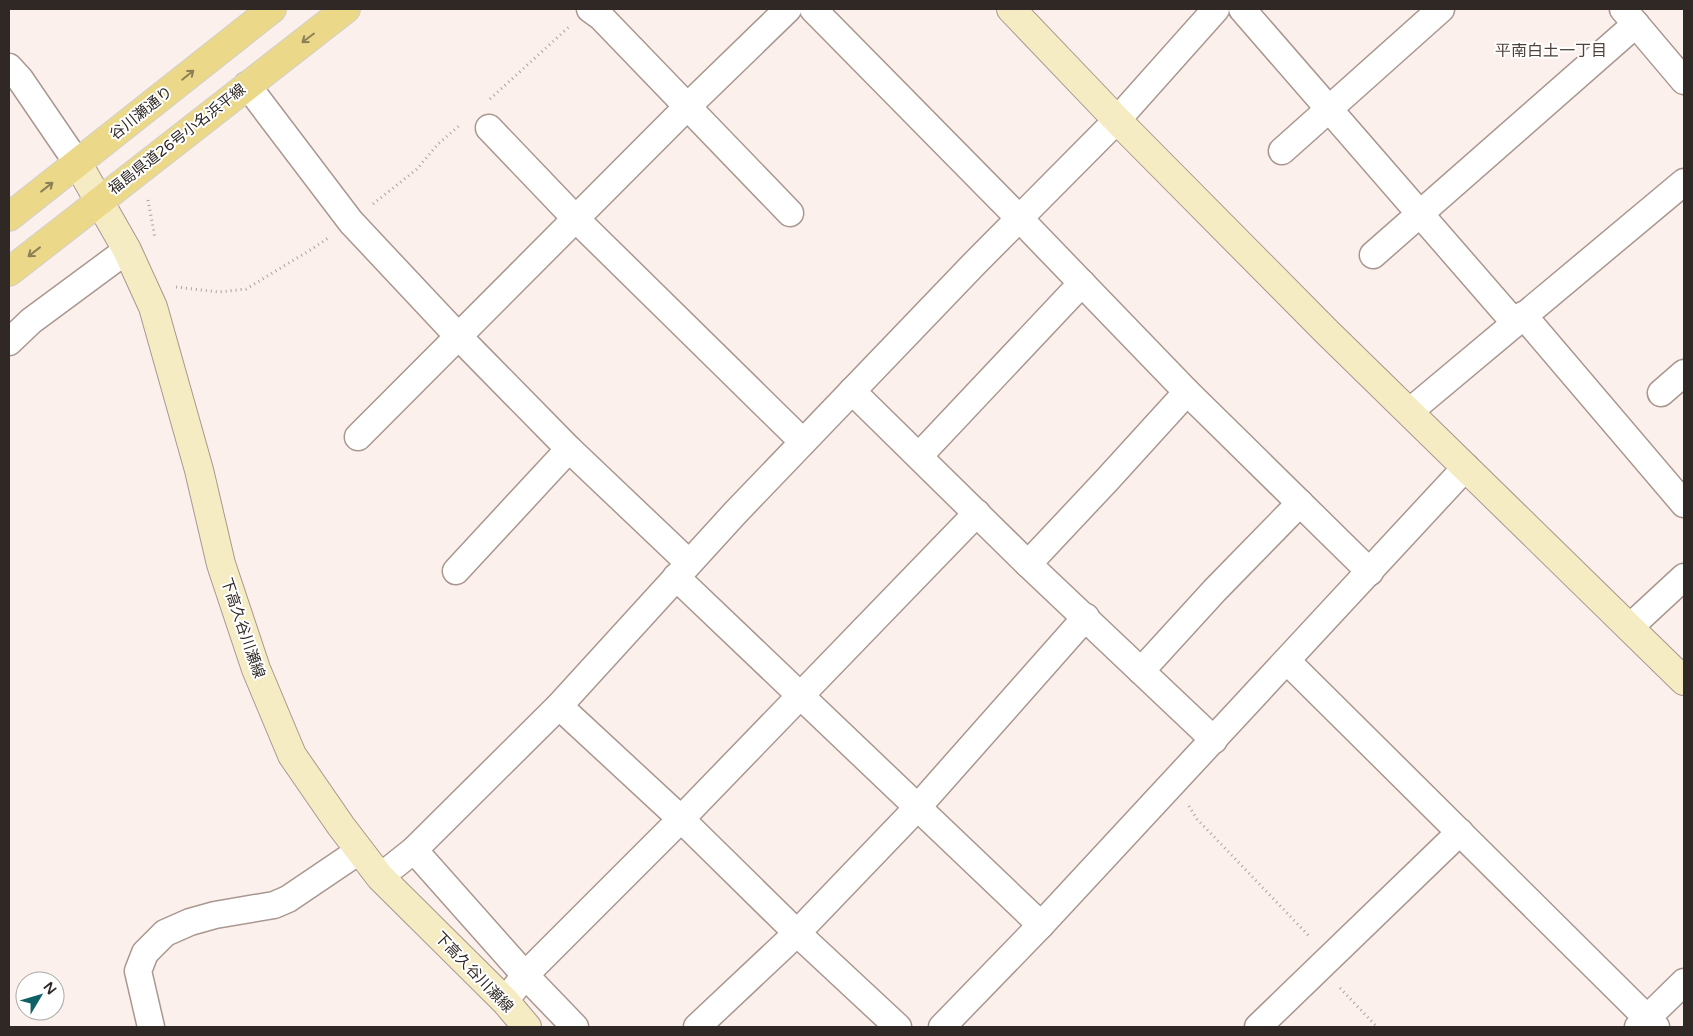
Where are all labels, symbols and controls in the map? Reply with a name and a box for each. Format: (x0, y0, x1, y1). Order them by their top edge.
one-way arrow (302, 33, 315, 44)
district label: 平南白土一丁目 (1495, 41, 1607, 61)
one-way arrow (182, 70, 195, 81)
street label: 福島県道26号小名浜平線 (105, 80, 249, 198)
street label: 谷川瀬通り (106, 82, 176, 144)
one-way arrow (40, 181, 53, 192)
one-way arrow (27, 247, 40, 258)
street label: 下高久谷川瀬線 (217, 575, 269, 681)
street label: 下高久谷川瀬線 (431, 928, 517, 1016)
north arrow (15, 971, 65, 1021)
text: N (40, 979, 60, 998)

